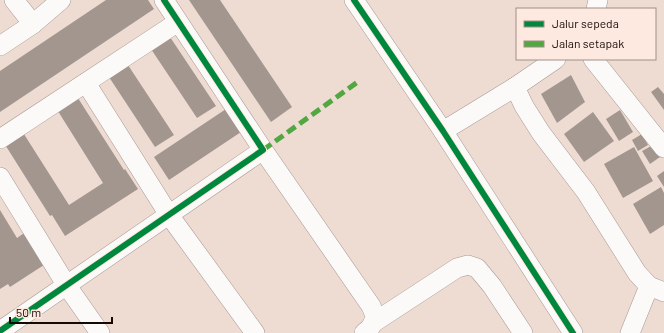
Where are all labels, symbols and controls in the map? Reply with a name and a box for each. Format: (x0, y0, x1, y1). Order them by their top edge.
legend (516, 8, 656, 60)
text: Jalur sepeda (552, 16, 619, 30)
text: Jalan setapak (552, 36, 624, 50)
scale bar (10, 299, 112, 325)
text: 50 m (16, 305, 41, 319)

